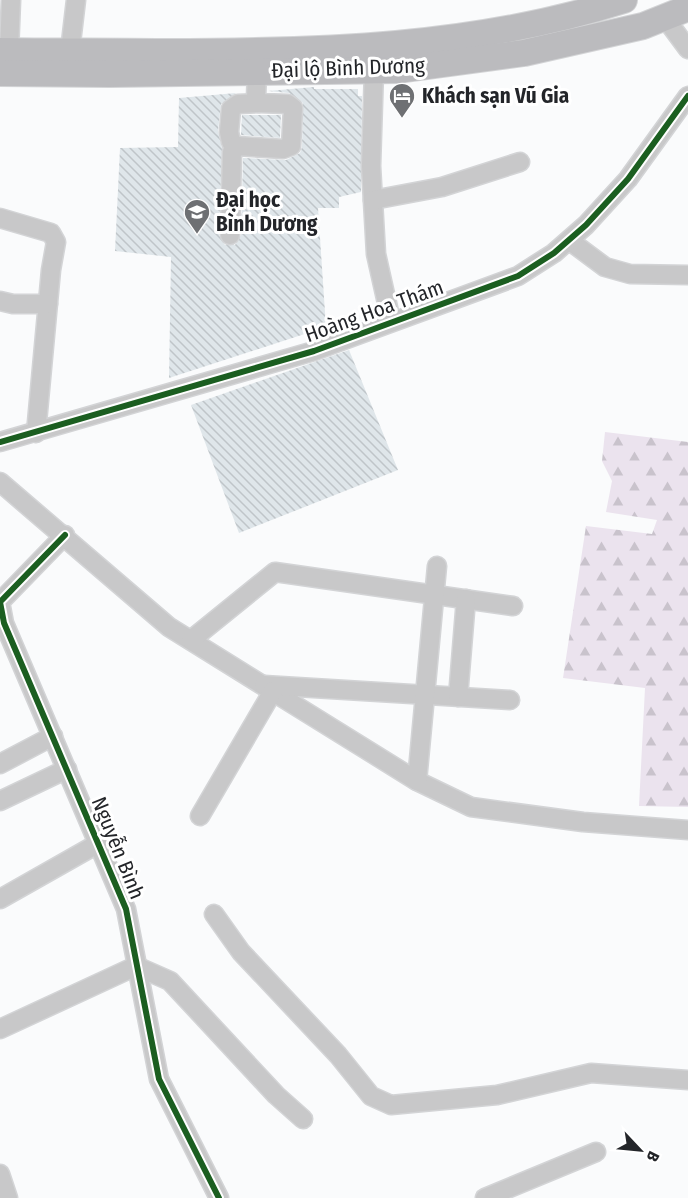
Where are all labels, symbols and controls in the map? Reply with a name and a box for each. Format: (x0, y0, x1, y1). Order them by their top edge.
street label: Đại lộ Bình Dương (271, 52, 425, 84)
hotel icon: Khách sạn Vũ Gia (387, 81, 417, 119)
place label: Khách sạn Vũ Gia (422, 83, 569, 109)
place label: Đại học Bình Dương (216, 187, 318, 237)
school or university icon: Đại học Bình Dương (182, 197, 212, 235)
street label: Hoàng Hoa Thám (301, 274, 447, 348)
street label: Nguyễn Bình (86, 793, 150, 903)
north arrow (610, 1120, 670, 1180)
text: B (643, 1148, 664, 1165)

